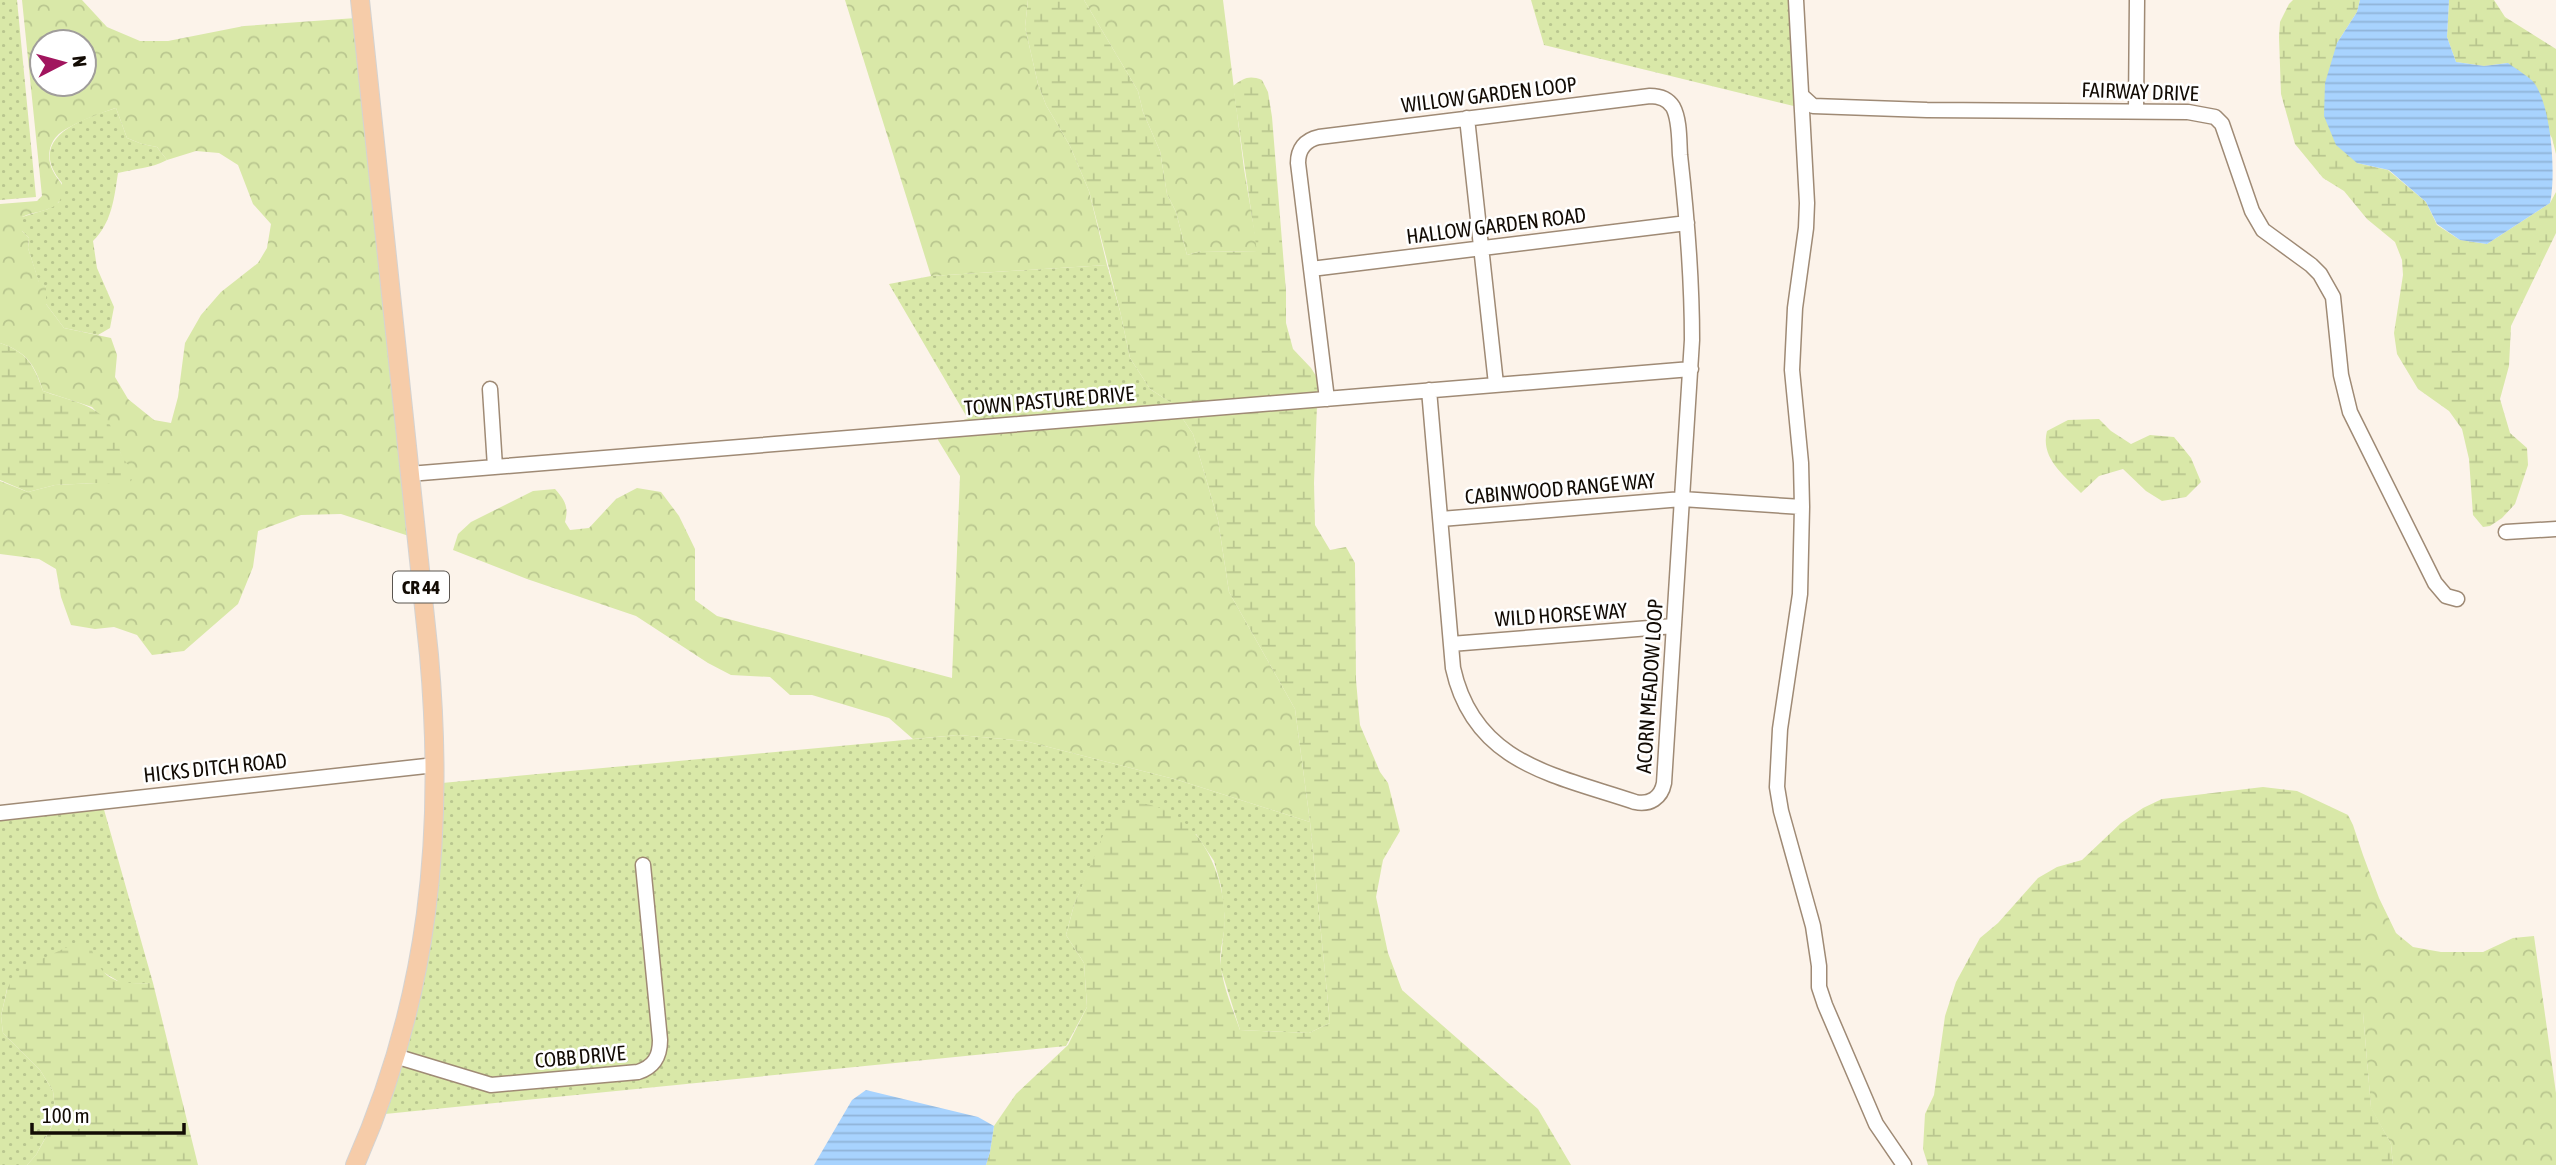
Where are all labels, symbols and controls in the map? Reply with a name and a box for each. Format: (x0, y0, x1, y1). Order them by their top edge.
north arrow (28, 28, 98, 98)
text: N (68, 54, 91, 68)
street label: WILLOW GARDEN LOOP (1400, 71, 1578, 117)
street label: FAIRWAY DRIVE (2081, 77, 2199, 105)
street label: HALLOW GARDEN ROAD (1405, 202, 1587, 248)
street label: TOWN PASTURE DRIVE (963, 381, 1135, 419)
street label: CABINWOOD RANGE WAY (1464, 468, 1657, 508)
road number: CR 44 (393, 572, 449, 602)
street label: WILD HORSE WAY (1494, 597, 1628, 631)
street label: ACORN MEADOW LOOP (1631, 598, 1667, 774)
street label: HICKS DITCH ROAD (142, 748, 288, 786)
street label: COBB DRIVE (534, 1040, 626, 1072)
scale bar (32, 1092, 184, 1136)
text: 100 m (42, 1103, 90, 1127)

